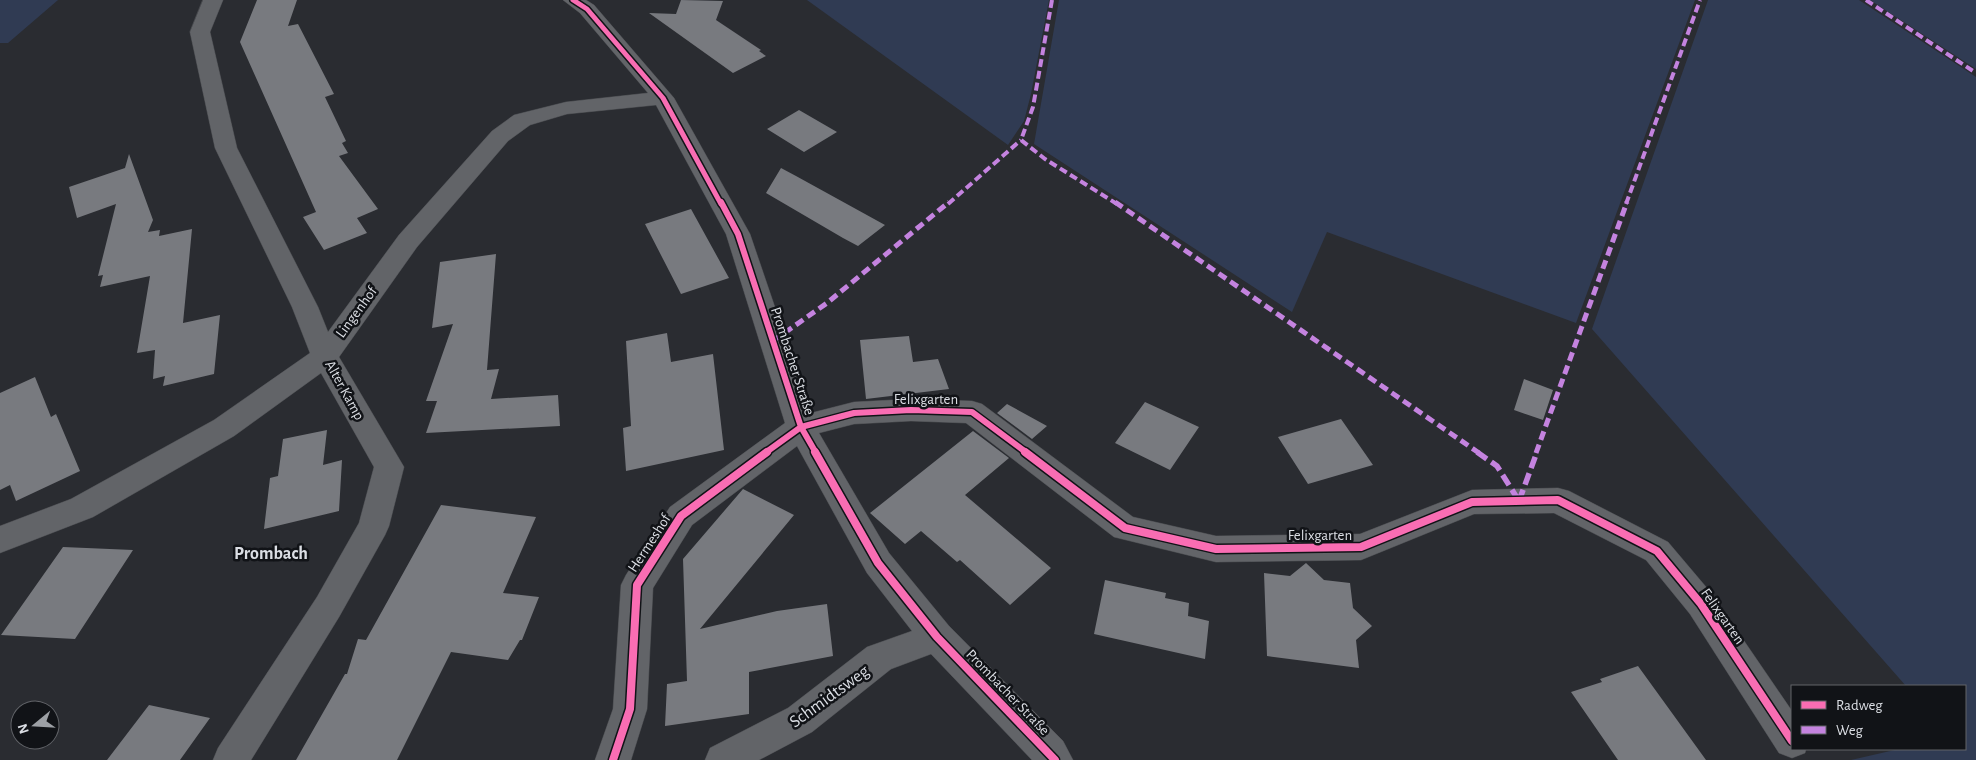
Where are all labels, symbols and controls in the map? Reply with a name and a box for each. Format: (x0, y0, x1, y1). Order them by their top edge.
street label: Lingenhof (333, 283, 381, 341)
street label: Prombacher Straße (768, 305, 817, 417)
street label: Alter Kamp (322, 358, 367, 423)
street label: Felixgarten (894, 392, 958, 407)
street label: Hermeshof (625, 510, 674, 575)
street label: Felixgarten (1288, 528, 1352, 543)
district label: Prombach (234, 545, 308, 563)
street label: Felixgarten (1698, 586, 1747, 647)
street label: Prombacher Straße (963, 647, 1052, 738)
street label: Schmidtsweg (786, 662, 873, 732)
legend (1791, 685, 1966, 750)
text: Radweg (1836, 698, 1883, 713)
north arrow (10, 700, 60, 750)
text: N (15, 722, 32, 736)
text: Weg (1836, 723, 1864, 738)

